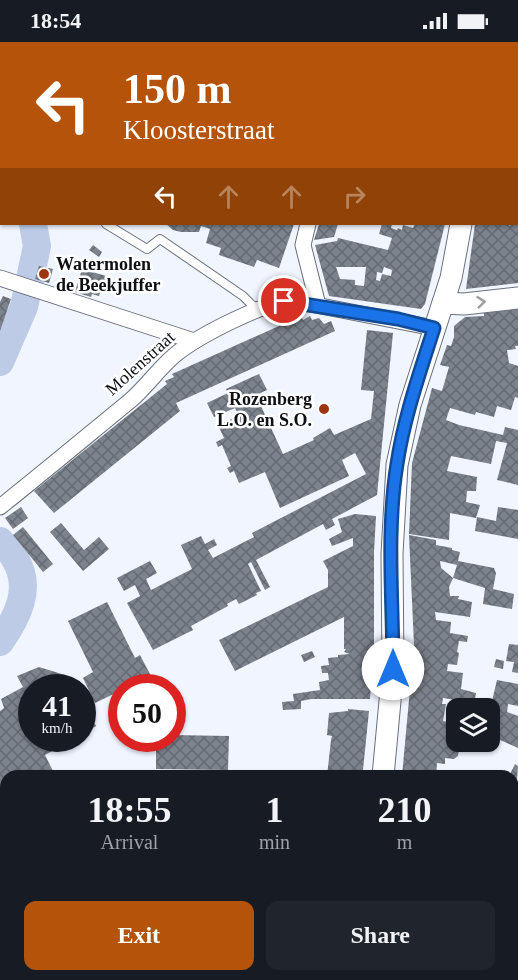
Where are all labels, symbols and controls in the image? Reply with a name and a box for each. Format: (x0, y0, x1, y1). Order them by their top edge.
text: 18:54 (30, 8, 81, 33)
icon: left (24, 66, 102, 144)
text: 150 m (123, 66, 232, 112)
text: Kloosterstraat (123, 115, 274, 145)
icon: left (149, 180, 182, 213)
icon: ahead (212, 180, 245, 213)
icon: ahead (275, 180, 308, 213)
icon: right (338, 180, 371, 213)
place label: Watermolen de Beekjuffer (56, 254, 160, 295)
marker: Watermolen de Beekjuffer (37, 267, 51, 281)
pin (258, 275, 309, 326)
icon: arrive (267, 284, 300, 317)
one-way arrow (476, 296, 485, 309)
street label: Molenstraat (101, 327, 179, 399)
place label: Rozenberg L.O. en S.O. (217, 389, 312, 430)
marker: Rozenberg L.O. en S.O. (317, 402, 331, 416)
position arrow (361, 637, 425, 701)
speed limit sign: 50 (108, 674, 186, 752)
text: 41 (42, 689, 72, 722)
map controls (446, 698, 500, 752)
button: layers (446, 698, 500, 752)
text: km/h (42, 720, 72, 736)
text: 18:55 (87, 790, 171, 830)
text: 1 (266, 790, 284, 830)
text: 210 (378, 790, 432, 830)
text: Arrival (101, 831, 158, 853)
text: min (259, 831, 290, 853)
text: m (397, 831, 412, 853)
button: Exit (24, 901, 254, 970)
button: Share (266, 901, 495, 970)

